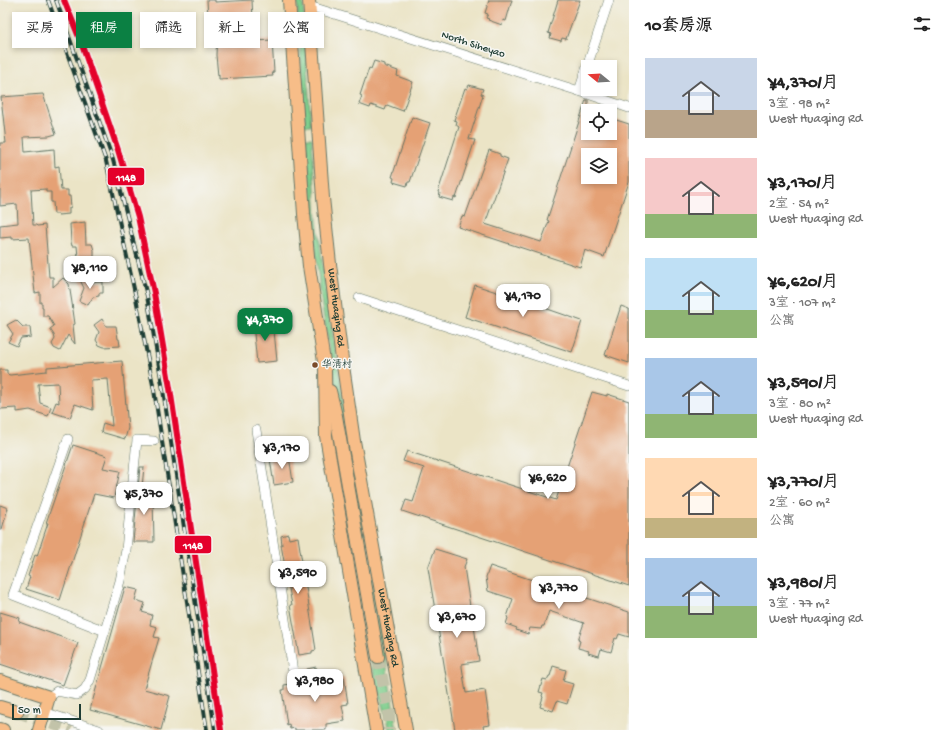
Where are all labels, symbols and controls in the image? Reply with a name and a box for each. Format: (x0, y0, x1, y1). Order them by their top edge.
chip: 买房 (12, 12, 68, 48)
chip: 租房 (76, 12, 132, 48)
chip: 筛选 (140, 12, 196, 48)
chip: 新上 (204, 12, 260, 48)
chip: 公寓 (268, 12, 324, 48)
icon: filters (911, 13, 933, 35)
text: 10套房源 (645, 17, 713, 37)
street label: North Siheyao (440, 29, 507, 61)
north arrow (581, 60, 617, 96)
map controls (581, 60, 617, 184)
icon: home (677, 74, 725, 122)
text: ¥4,370/月 (769, 74, 839, 94)
text: 3室 · 98 m² (769, 97, 830, 112)
button: locate (581, 104, 617, 140)
text: West Huaqing Rd (769, 112, 862, 127)
button: layers (581, 148, 617, 184)
line badge: 1148 (107, 167, 145, 186)
text: 1148 (115, 173, 136, 185)
icon: home (677, 174, 725, 222)
text: ¥3,170/月 (769, 174, 838, 194)
text: 2室 · 54 m² (769, 197, 829, 212)
text: West Huaqing Rd (769, 212, 862, 227)
pin: ¥8,110 (57, 256, 123, 290)
text: ¥8,110 (72, 261, 108, 276)
street label: West Huaqing Rd (325, 268, 347, 349)
text: ¥6,620/月 (769, 273, 839, 293)
icon: home (677, 274, 725, 322)
pin: ¥4,170 (490, 284, 556, 318)
text: ¥4,170 (505, 289, 541, 304)
text: 3室 · 107 m² (769, 296, 836, 311)
pin: ¥4,370 (232, 308, 298, 342)
text: ¥4,370 (246, 313, 284, 328)
text: 公寓 (769, 314, 795, 329)
place label: 华清村 (322, 358, 352, 371)
marker: 华清村 (310, 360, 320, 370)
icon: home (677, 374, 725, 422)
text: ¥3,590/月 (769, 374, 839, 394)
text: 3室 · 80 m² (769, 397, 831, 412)
text: West Huaqing Rd (769, 412, 862, 427)
pin: ¥3,170 (249, 436, 315, 470)
text: ¥3,170 (264, 441, 300, 456)
pin: ¥6,620 (515, 466, 581, 500)
text: ¥6,620 (529, 471, 567, 486)
text: ¥3,770/月 (769, 473, 839, 493)
icon: home (677, 474, 725, 522)
pin: ¥5,370 (111, 482, 177, 516)
text: ¥5,370 (125, 487, 163, 502)
text: 2室 · 60 m² (769, 496, 830, 511)
text: 公寓 (769, 514, 795, 529)
line badge: 1148 (174, 535, 212, 554)
text: 1148 (182, 541, 203, 553)
pin: ¥3,590 (265, 561, 331, 595)
text: ¥3,590 (279, 566, 317, 581)
icon: home (677, 574, 725, 622)
text: ¥3,980/月 (769, 574, 840, 594)
pin: ¥3,770 (526, 576, 592, 610)
text: ¥3,770 (540, 581, 578, 596)
street label: West Huaqing Rd (375, 588, 401, 669)
text: 3室 · 77 m² (769, 597, 830, 612)
pin: ¥3,670 (424, 605, 490, 639)
text: ¥3,670 (438, 610, 476, 625)
text: West Huaqing Rd (769, 612, 862, 627)
pin: ¥3,980 (282, 669, 348, 703)
text: ¥3,980 (296, 674, 334, 689)
scale bar (12, 702, 81, 721)
text: 50 m (18, 705, 40, 717)

